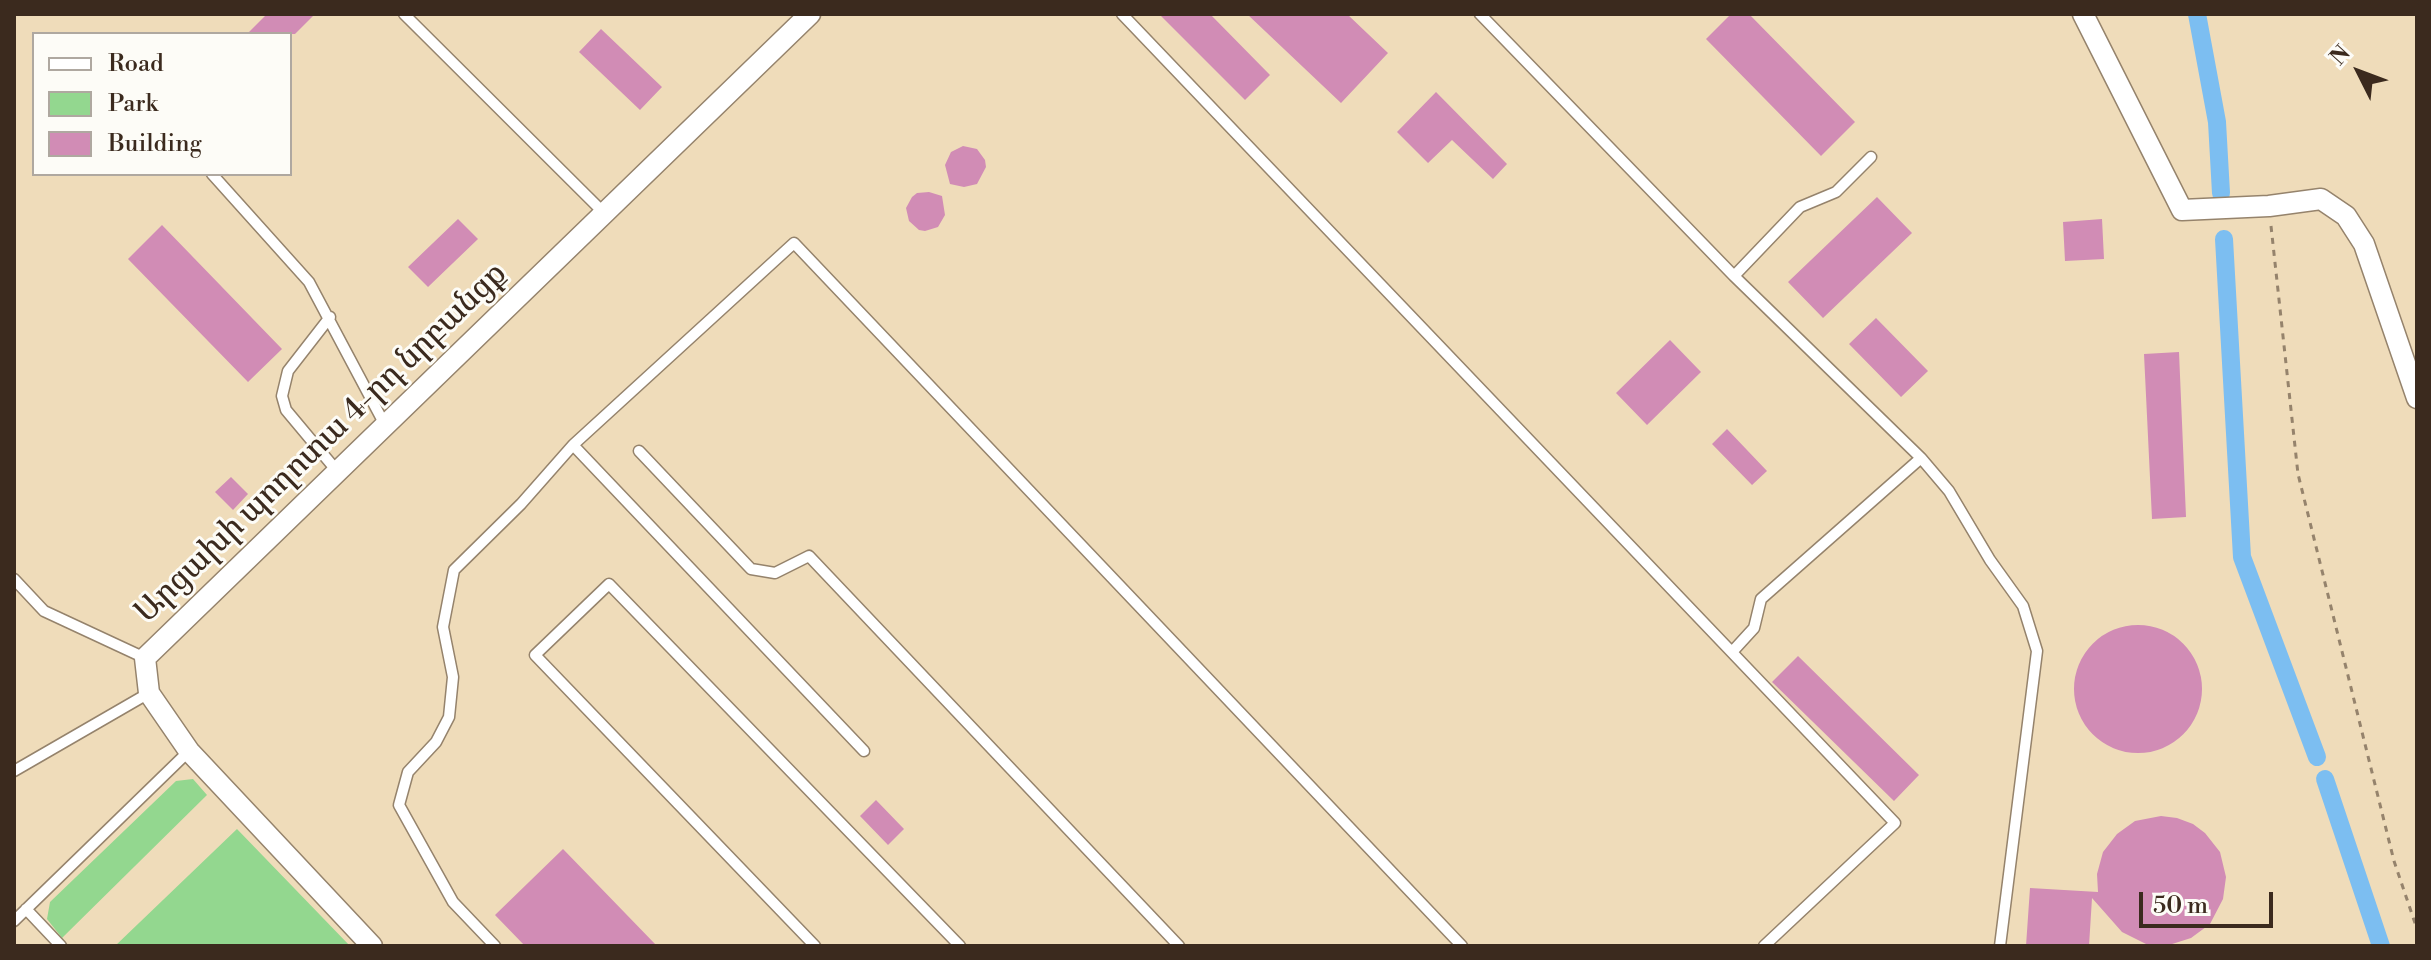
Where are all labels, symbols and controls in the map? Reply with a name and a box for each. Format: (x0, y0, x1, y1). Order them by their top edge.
legend (32, 32, 292, 176)
north arrow (2319, 32, 2399, 112)
text: N (2325, 40, 2357, 71)
text: Road (108, 49, 164, 79)
text: Park (108, 89, 158, 119)
text: Building (108, 129, 202, 159)
street label: Արցախի պողոտա 4-րդ նրբանցք (128, 256, 516, 632)
scale bar (2143, 876, 2277, 926)
text: 50 m (2153, 891, 2208, 921)

